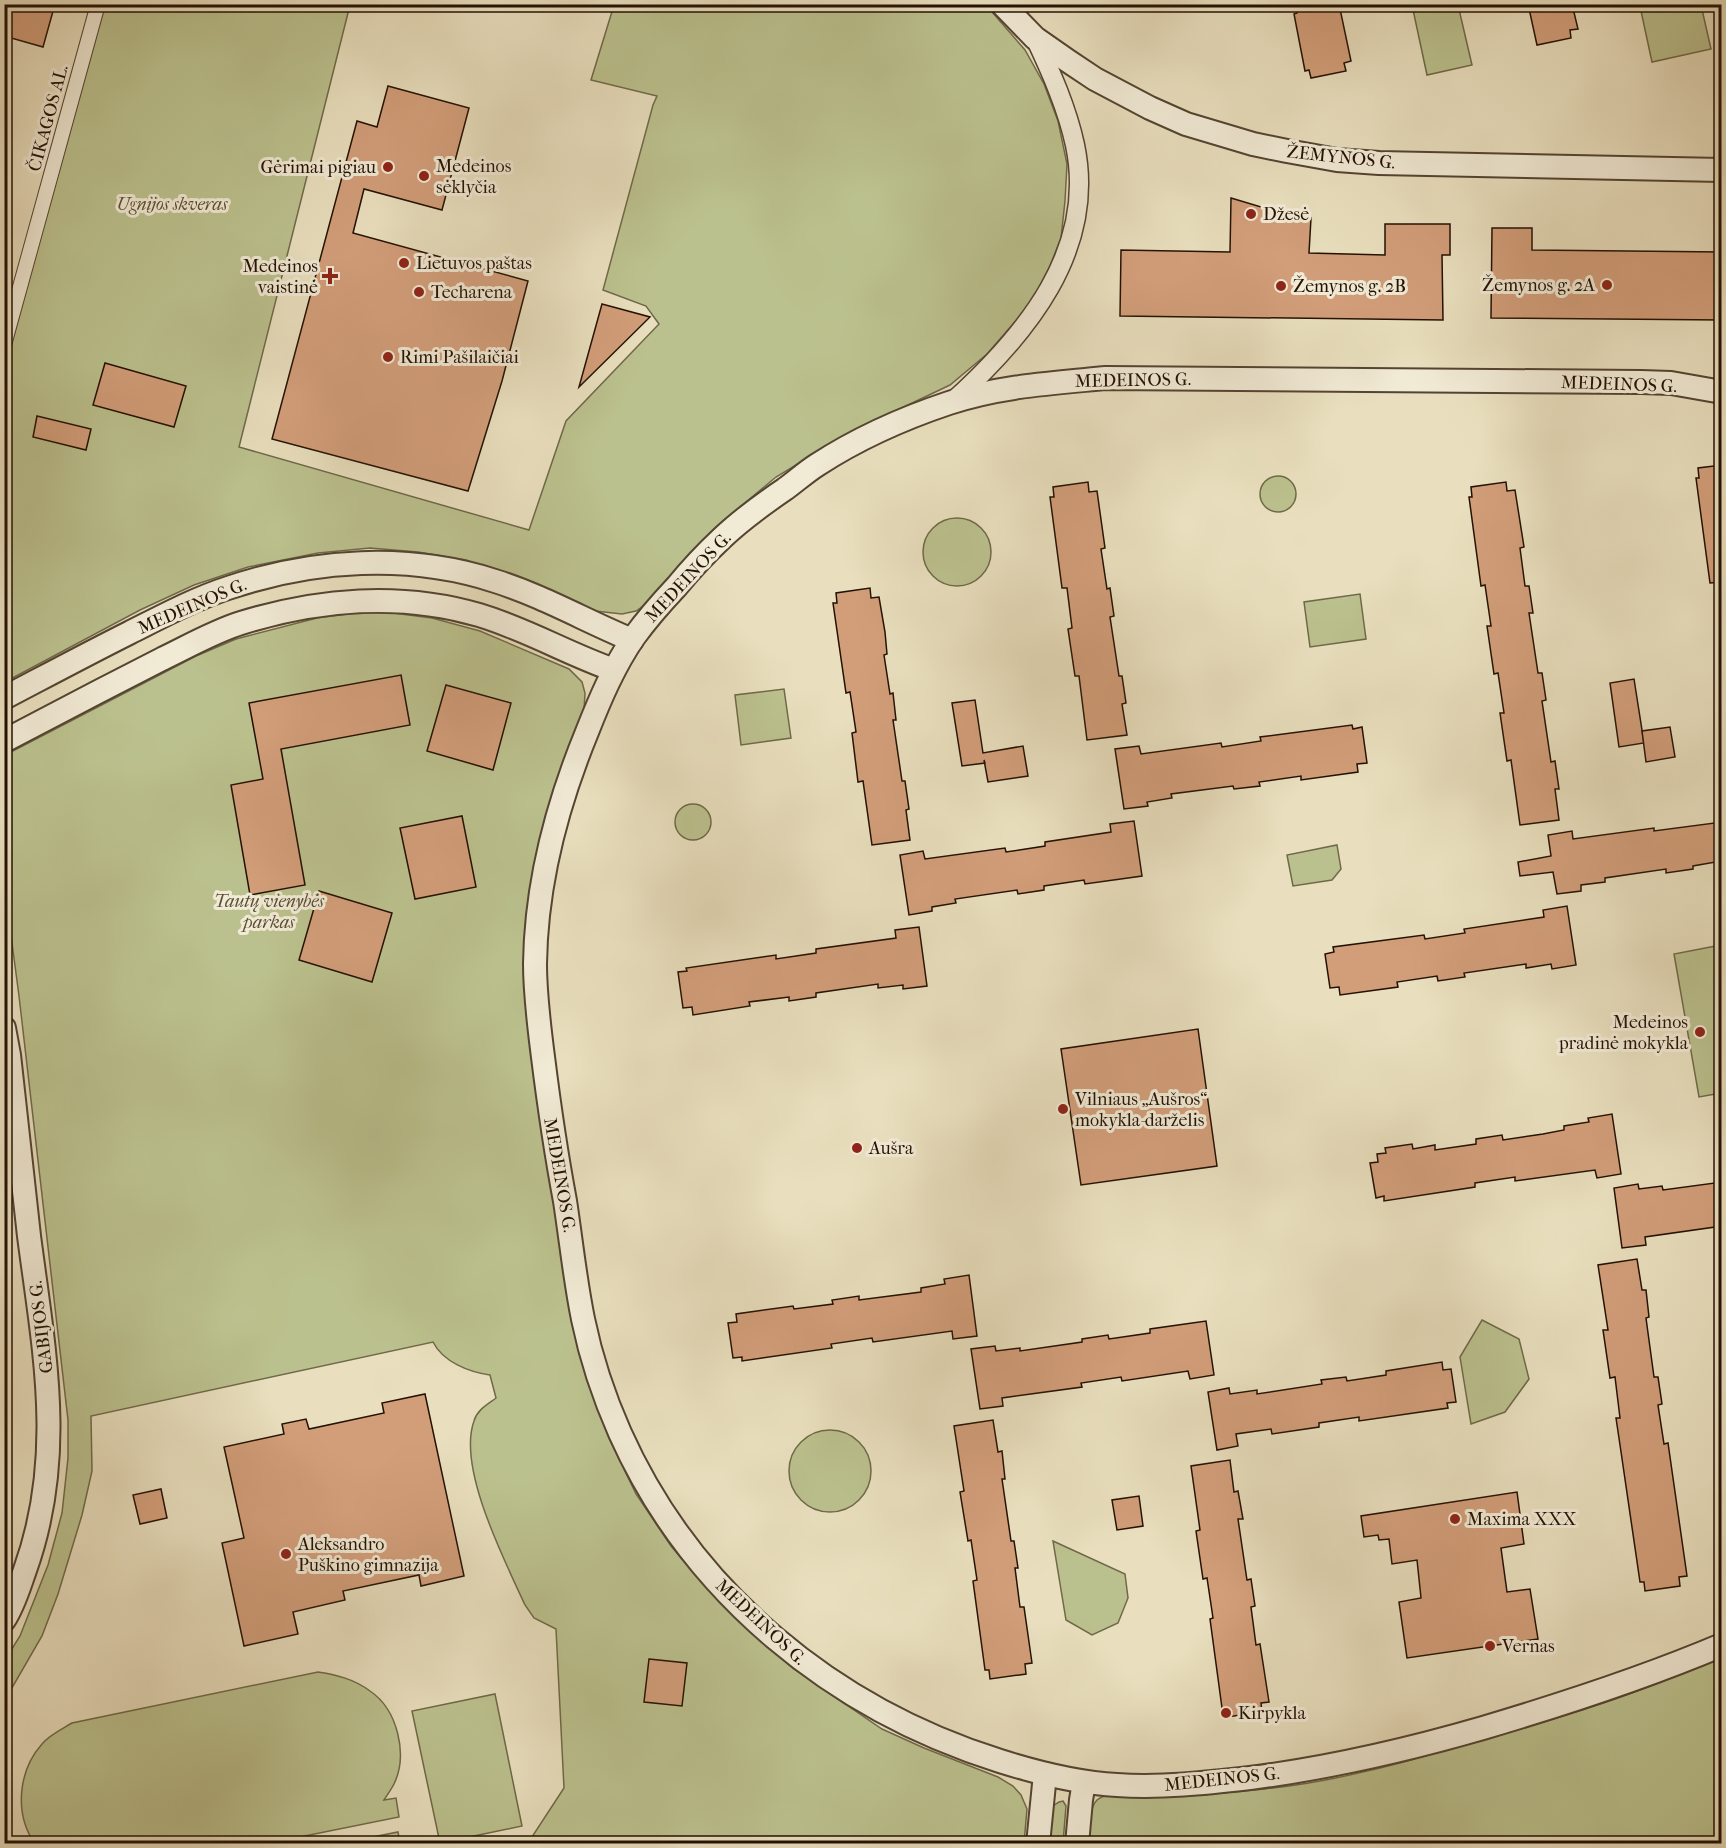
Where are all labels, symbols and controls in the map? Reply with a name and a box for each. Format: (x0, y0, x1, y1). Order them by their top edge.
street label: ČIKAGOS AL. (22, 62, 73, 174)
street label: ŽEMYNOS G. (1285, 139, 1397, 174)
place label: Medeinos sėklyčia (436, 156, 512, 198)
place label: Gėrimai pigiau (261, 157, 376, 178)
marker: Gėrimai pigiau (381, 160, 395, 174)
marker: Medeinos sėklyčia (417, 169, 431, 183)
park label: Ugnijos skveras (116, 194, 228, 215)
place label: Džesė (1263, 204, 1309, 225)
marker: Džesė (1244, 207, 1258, 221)
place label: Lietuvos paštas (416, 253, 532, 274)
place label: Medeinos vaistinė (243, 256, 318, 298)
marker: Lietuvos paštas (397, 256, 411, 270)
marker: Medeinos vaistinė (323, 269, 337, 283)
place label: Žemynos g. 2A (1482, 273, 1595, 296)
place label: Žemynos g. 2B (1293, 274, 1406, 297)
marker: Žemynos g. 2A (1600, 278, 1614, 292)
marker: Žemynos g. 2B (1274, 279, 1288, 293)
place label: Techarena (431, 282, 513, 303)
marker: Techarena (412, 285, 426, 299)
place label: Rimi Pašilaičiai (400, 347, 520, 368)
marker: Rimi Pašilaičiai (381, 350, 395, 364)
street label: MEDEINOS G. (1075, 369, 1191, 392)
street label: MEDEINOS G. (1561, 372, 1677, 397)
street label: MEDEINOS G. (641, 528, 736, 627)
street label: MEDEINOS G. (135, 574, 250, 639)
park label: Tautų vienybės parkas (214, 891, 325, 933)
place label: Medeinos pradinė mokykla (1558, 1012, 1689, 1054)
marker: Medeinos pradinė mokykla (1693, 1025, 1707, 1039)
place label: Vilniaus „Aušros“ mokykla-darželis (1074, 1089, 1207, 1131)
marker: Vilniaus „Aušros“ mokykla-darželis (1056, 1102, 1070, 1116)
street label: MEDEINOS G. (539, 1116, 580, 1234)
place label: Aušra (868, 1138, 914, 1159)
marker: Aušra (850, 1141, 864, 1155)
street label: GABIJOS G. (25, 1279, 58, 1374)
place label: Maxima XXX (1467, 1509, 1576, 1530)
marker: Maxima XXX (1448, 1512, 1462, 1526)
place label: Aleksandro Puškino gimnazija (297, 1534, 439, 1576)
marker: Aleksandro Puškino gimnazija (279, 1547, 293, 1561)
street label: MEDEINOS G. (711, 1575, 810, 1670)
place label: Vernas (1501, 1636, 1555, 1657)
marker: Vernas (1483, 1639, 1497, 1653)
place label: Kirpykla (1238, 1703, 1307, 1724)
marker: Kirpykla (1219, 1706, 1233, 1720)
street label: MEDEINOS G. (1163, 1763, 1281, 1796)

